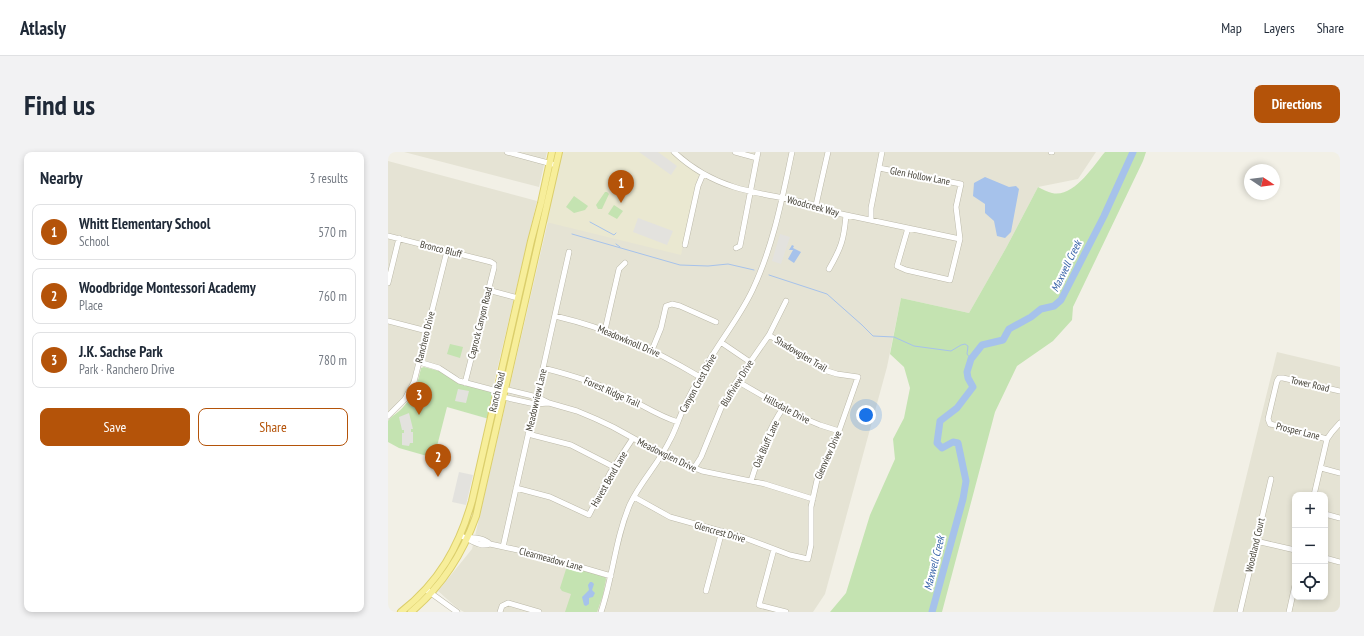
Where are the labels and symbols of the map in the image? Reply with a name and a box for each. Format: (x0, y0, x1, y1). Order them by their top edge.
street label: Glen Hollow Lane (889, 164, 951, 188)
north arrow (1244, 164, 1280, 200)
pin: 1 (608, 170, 634, 203)
street label: Woodcreek Way (785, 193, 841, 219)
water label: Maxwell Creek (1048, 236, 1085, 294)
street label: Bronco Bluff (419, 238, 464, 261)
street label: Caprock Canyon Road (465, 286, 495, 360)
street label: Ranchero Drive (412, 310, 438, 364)
street label: Meadowknoll Drive (596, 322, 662, 360)
street label: Shadowglen Trail (772, 333, 830, 375)
street label: Canyon Crest Drive (677, 351, 719, 415)
street label: Bluffview Drive (718, 357, 756, 409)
street label: Meadowview Lane (523, 368, 549, 432)
street label: Ranch Road (486, 371, 508, 413)
street label: Tower Road (1289, 373, 1331, 395)
street label: Forest Ridge Trail (582, 374, 643, 410)
pin: 3 (406, 382, 432, 415)
street label: Hillsdale Drive (762, 391, 812, 427)
your location (856, 405, 876, 425)
street label: Oak Bluff Lane (750, 418, 782, 470)
street label: Prosper Lane (1275, 419, 1321, 443)
street label: Glenview Drive (812, 429, 844, 481)
street label: Meadowglen Drive (635, 435, 699, 475)
pin: 2 (425, 444, 451, 477)
street label: Havest Bend Lane (588, 449, 630, 509)
street label: Woodland Court (1242, 516, 1268, 573)
street label: Glencrest Drive (693, 518, 747, 546)
water label: Maxwell Creek (920, 533, 948, 592)
street label: Clearmeadow Lane (518, 544, 584, 574)

